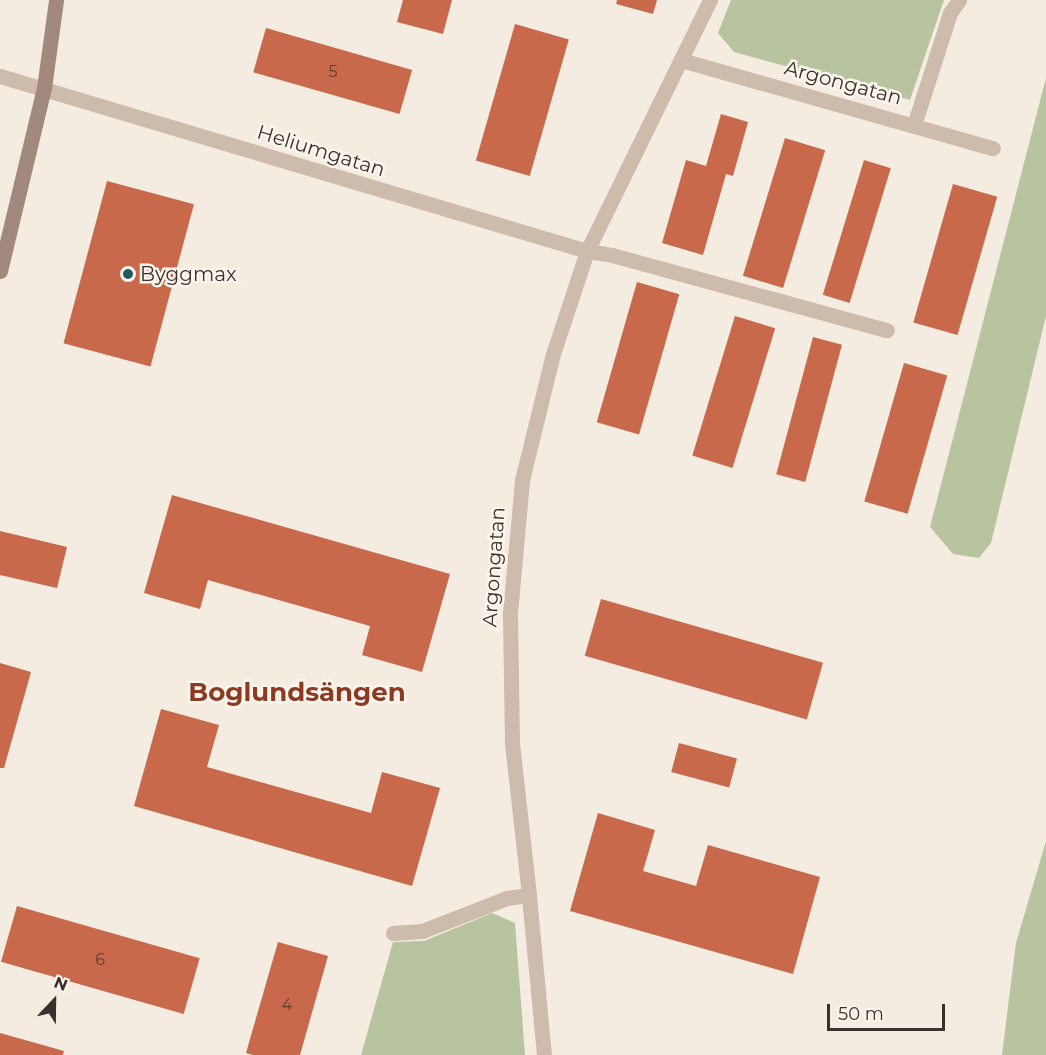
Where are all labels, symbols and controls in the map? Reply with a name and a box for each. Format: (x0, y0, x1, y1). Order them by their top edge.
street label: Argongatan (782, 56, 904, 110)
house number: 5 (328, 62, 338, 82)
street label: Heliumgatan (254, 120, 388, 182)
place label: Byggmax (140, 262, 237, 286)
marker: Byggmax (121, 267, 135, 281)
street label: Argongatan (478, 506, 510, 628)
district label: Boglundsängen (188, 677, 406, 709)
house number: 6 (95, 950, 105, 970)
north arrow (24, 971, 84, 1031)
text: N (51, 973, 70, 995)
scale bar (830, 992, 948, 1030)
house number: 4 (282, 995, 292, 1015)
text: 50 m (838, 1003, 884, 1025)

